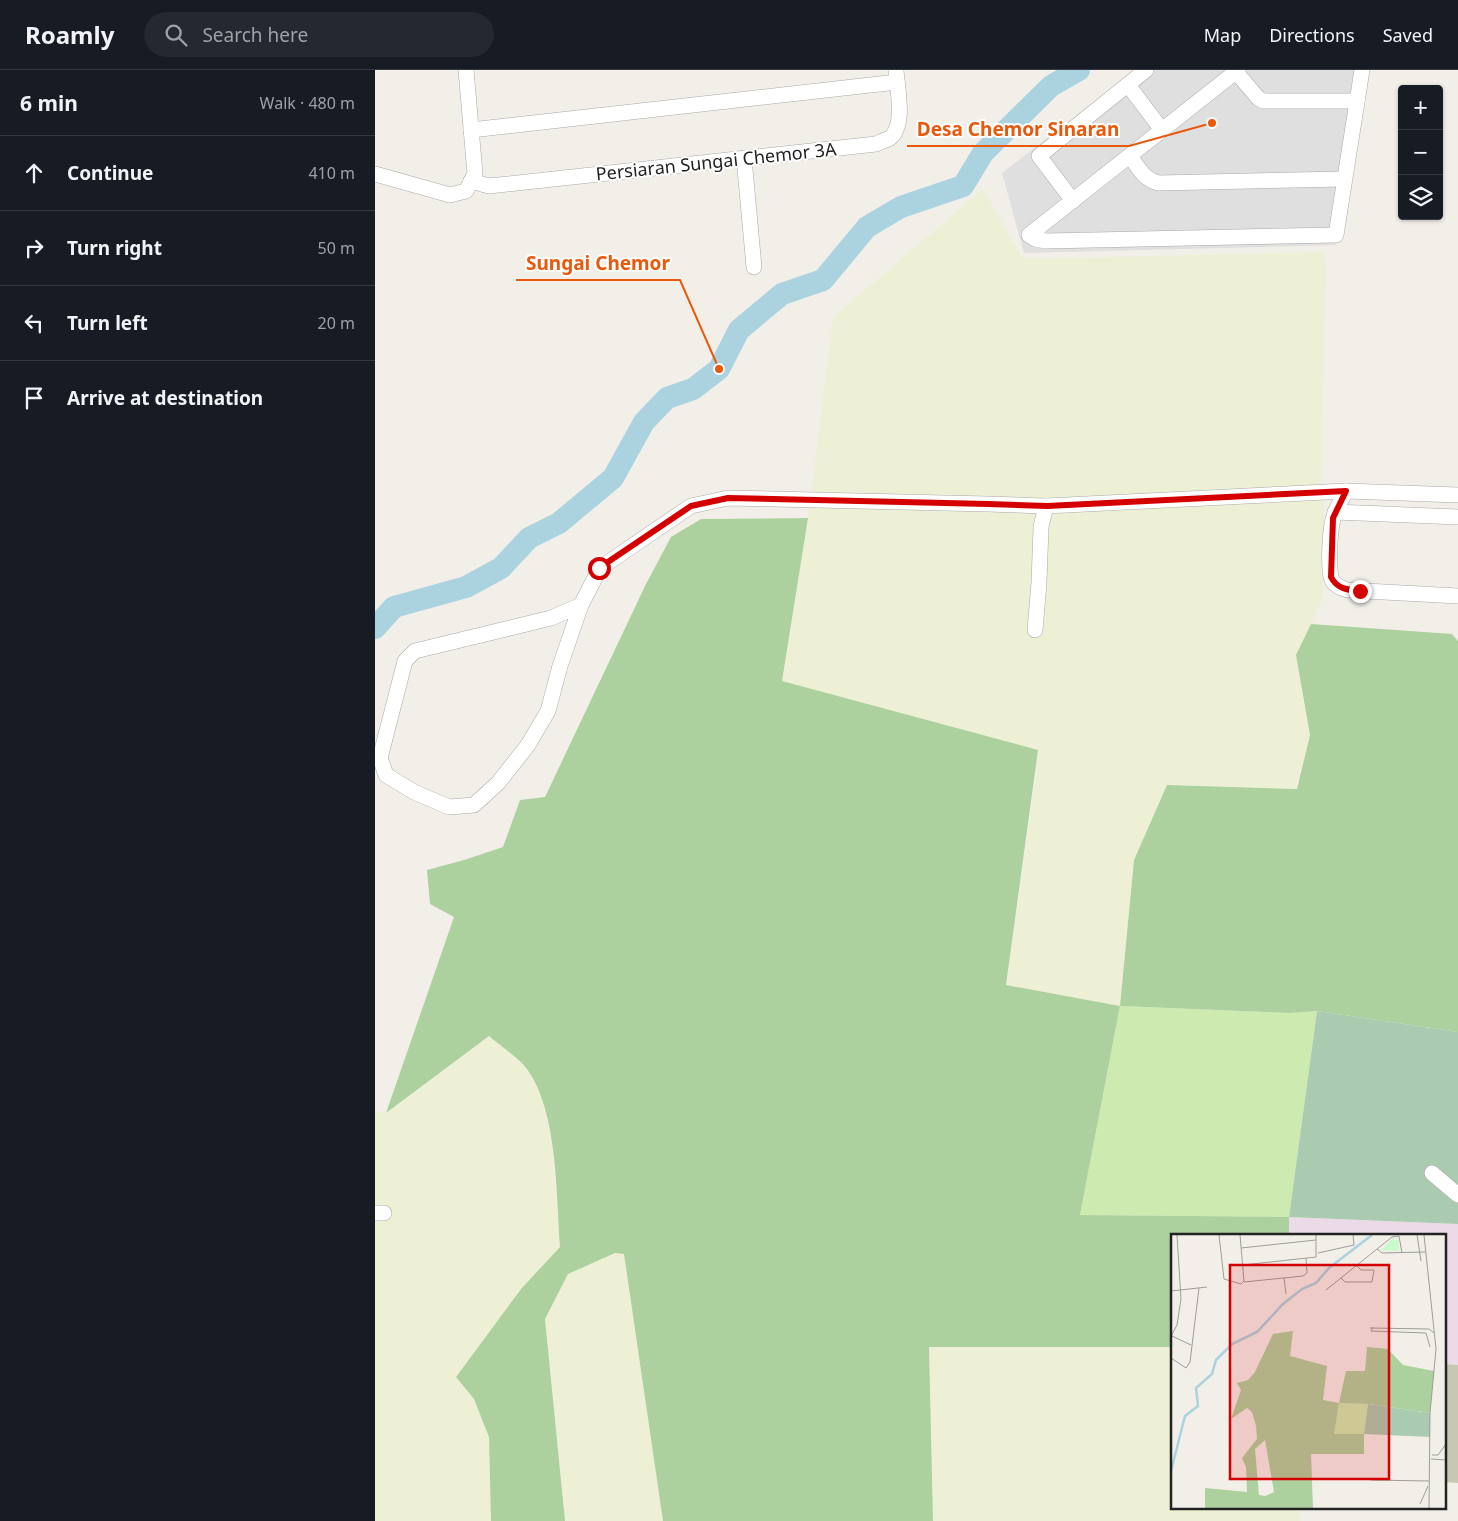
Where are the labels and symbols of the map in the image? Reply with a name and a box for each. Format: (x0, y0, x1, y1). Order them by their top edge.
callout: Desa Chemor Sinaran (907, 112, 1129, 146)
text: Desa Chemor Sinaran (917, 116, 1119, 142)
street label: Persiaran Sungai Chemor 3A (595, 136, 838, 186)
callout: Sungai Chemor (516, 246, 680, 280)
text: Sungai Chemor (526, 250, 670, 276)
route start (588, 557, 611, 580)
route end (1349, 580, 1372, 603)
inset map (1171, 1234, 1445, 1508)

